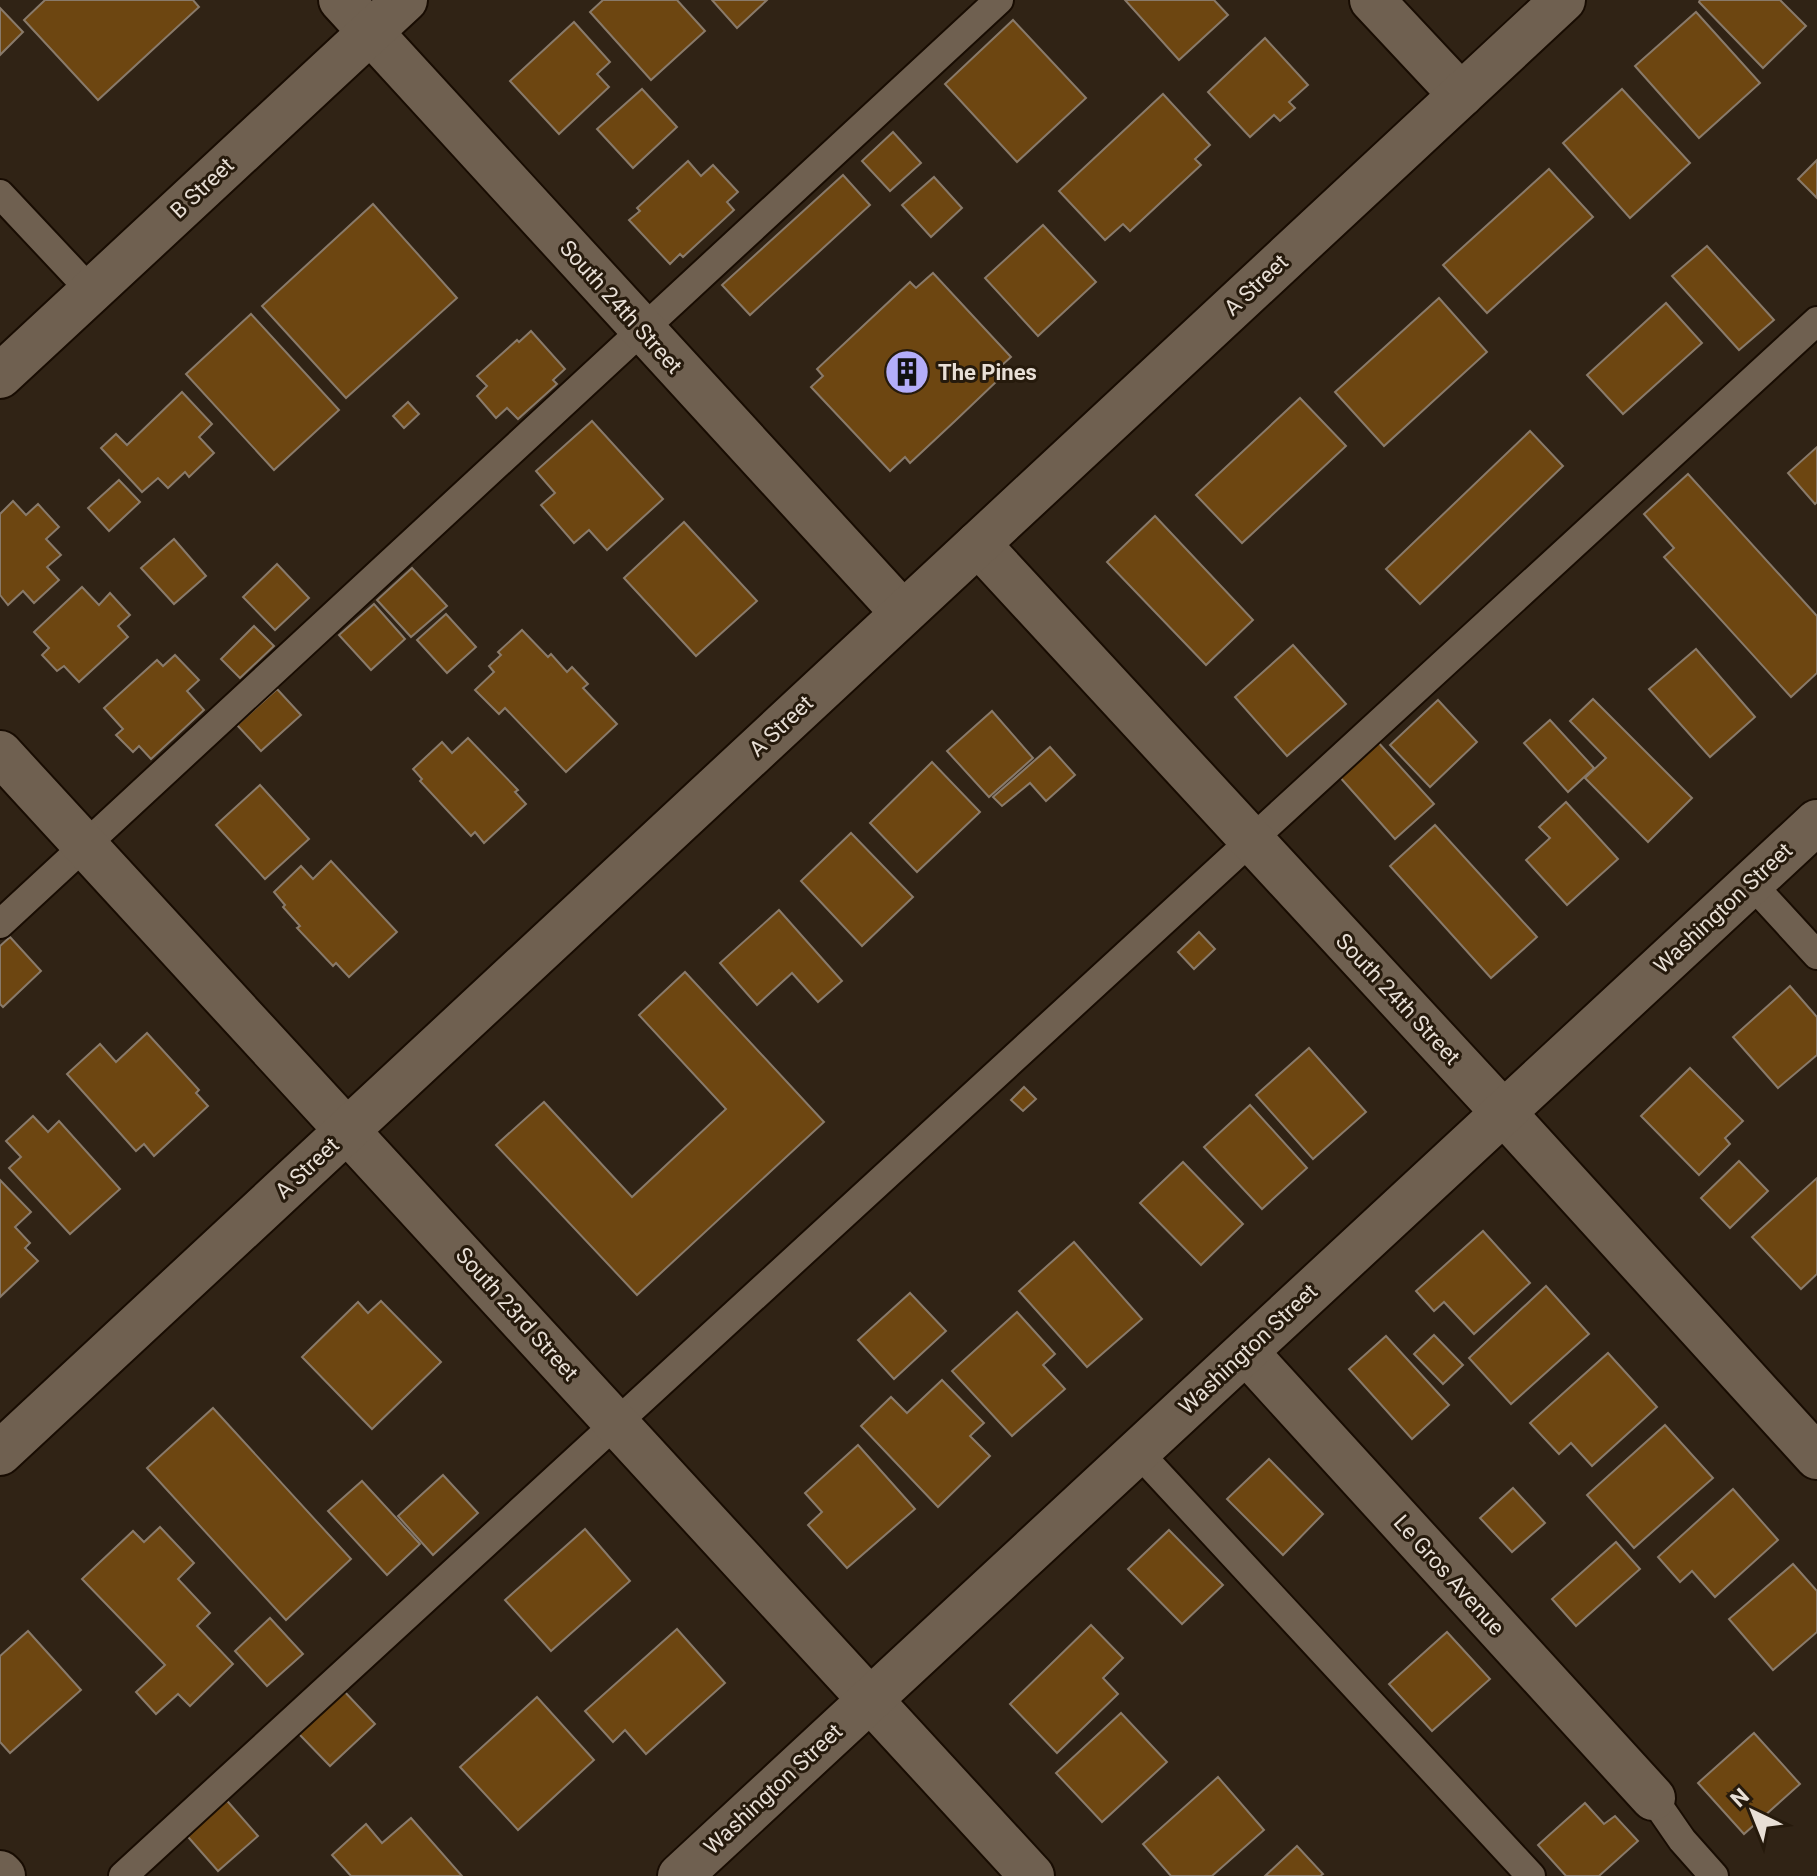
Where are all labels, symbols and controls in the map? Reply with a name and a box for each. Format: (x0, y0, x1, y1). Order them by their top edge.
street label: B Street (165, 153, 239, 223)
street label: South 24th Street (555, 235, 687, 379)
street label: A Street (1219, 249, 1293, 321)
building icon: The Pines (883, 348, 931, 396)
place label: The Pines (938, 360, 1037, 385)
street label: A Street (744, 690, 818, 762)
street label: Washington Street (1649, 838, 1797, 978)
street label: South 24th Street (1331, 928, 1465, 1070)
street label: A Street (270, 1132, 344, 1204)
street label: South 23rd Street (451, 1242, 583, 1386)
street label: Washington Street (1174, 1279, 1322, 1419)
street label: Le Gros Avenue (1389, 1510, 1509, 1640)
street label: Washington Street (699, 1719, 847, 1859)
north arrow (1713, 1772, 1793, 1852)
text: N (1725, 1783, 1754, 1812)

